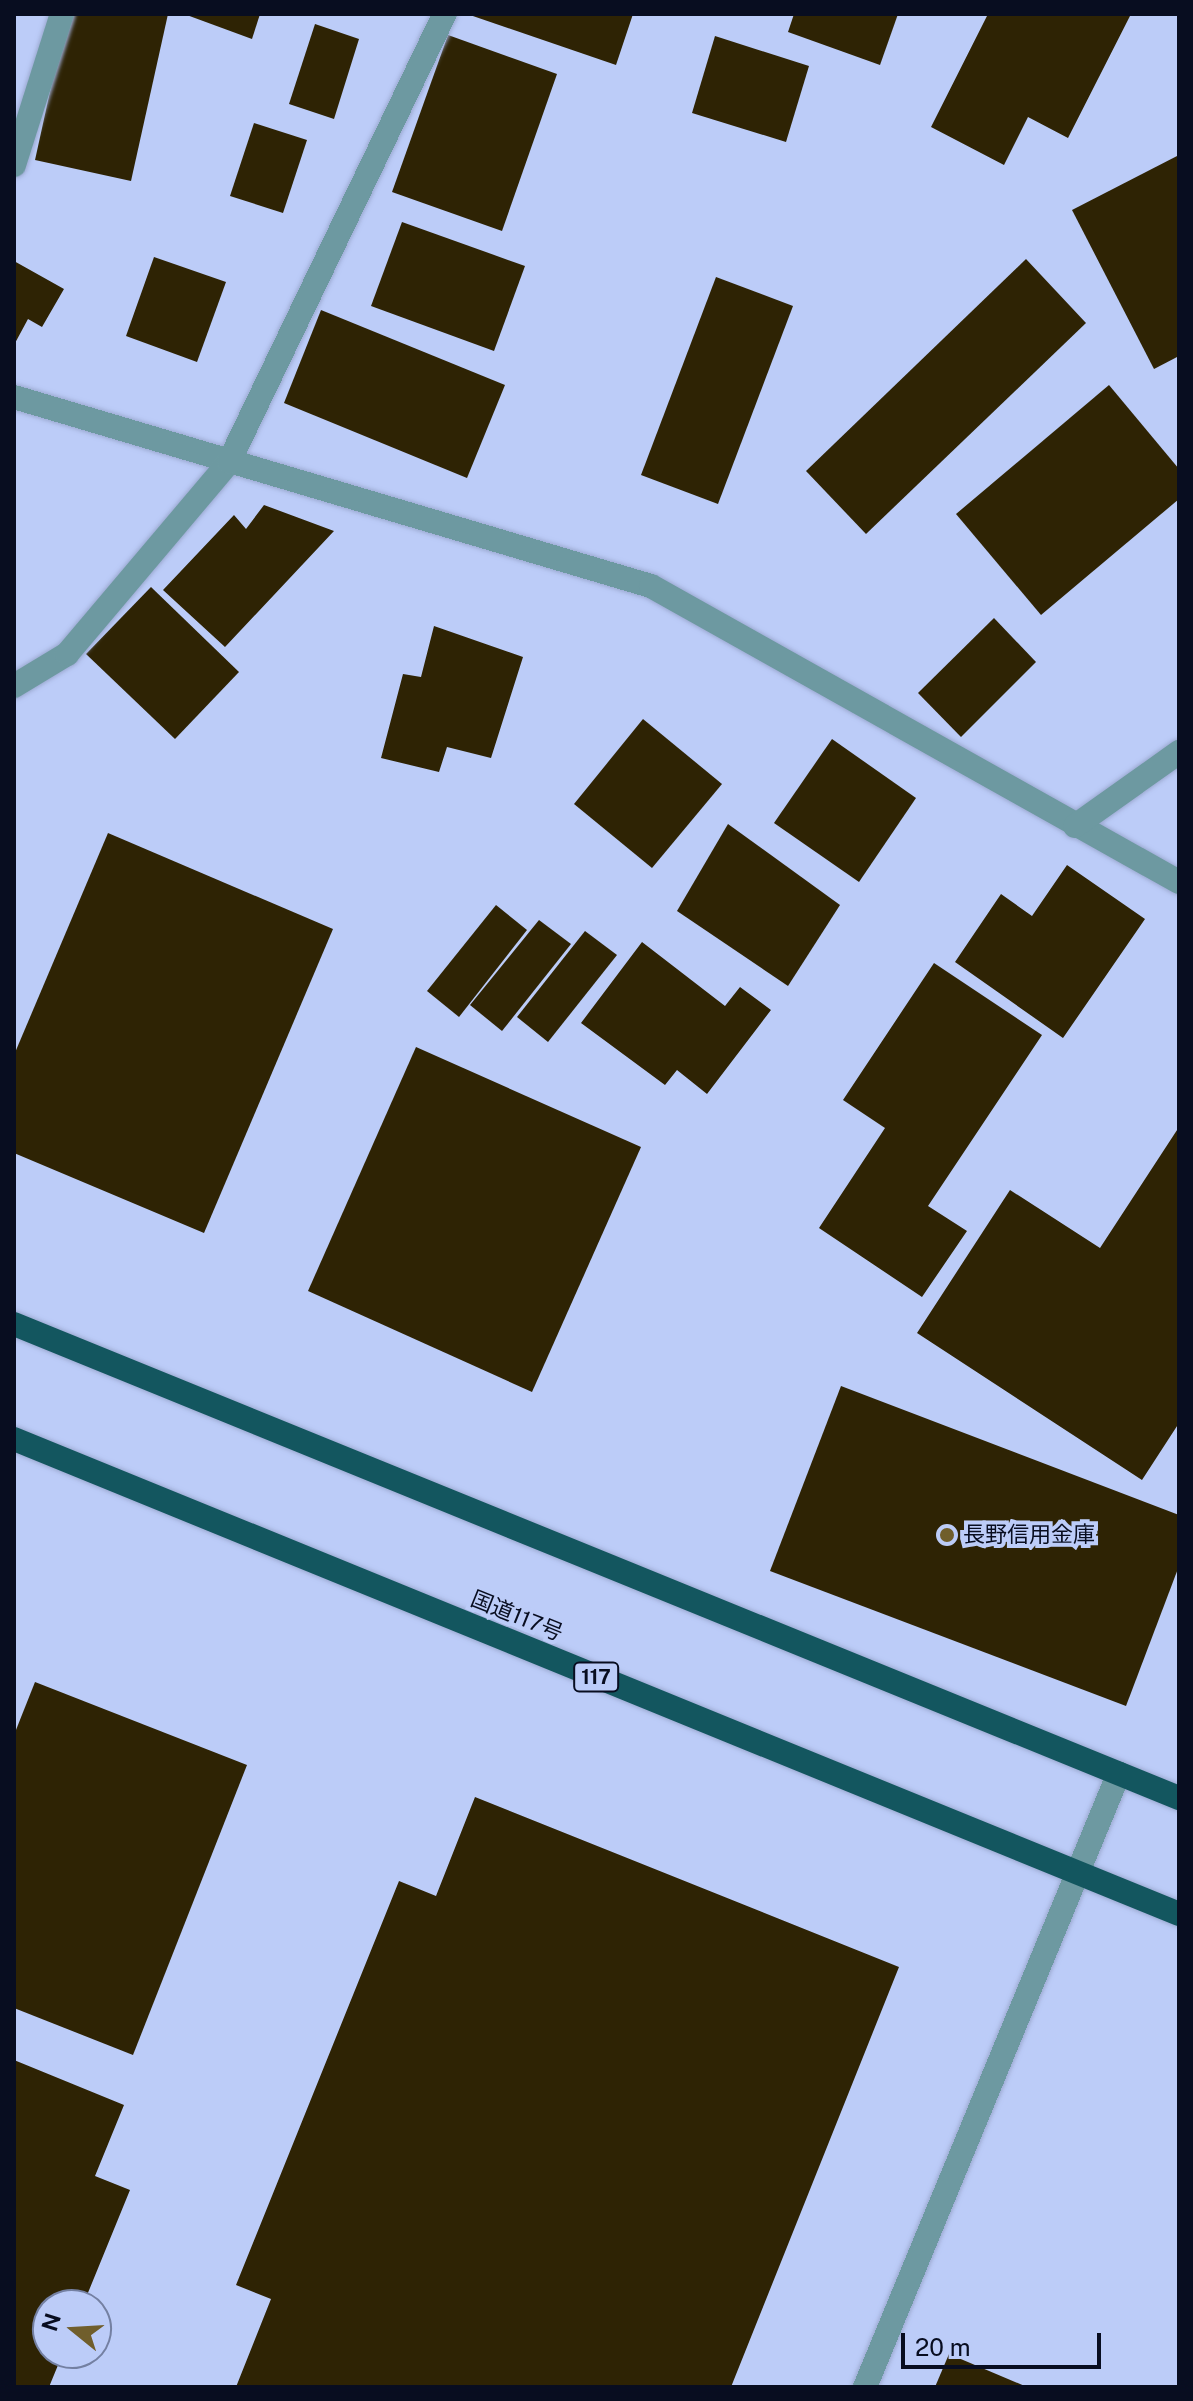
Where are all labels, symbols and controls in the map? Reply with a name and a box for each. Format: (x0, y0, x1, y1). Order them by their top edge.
place label: 長野信用金庫 (963, 1522, 1095, 1548)
marker: 長野信用金庫 (938, 1526, 956, 1544)
street label: 国道117号 (467, 1586, 567, 1646)
road number: 117 (572, 1661, 620, 1693)
north arrow (32, 2289, 112, 2369)
text: N (36, 2310, 66, 2334)
scale bar (905, 2317, 1105, 2367)
text: 20 m (915, 2333, 971, 2361)

